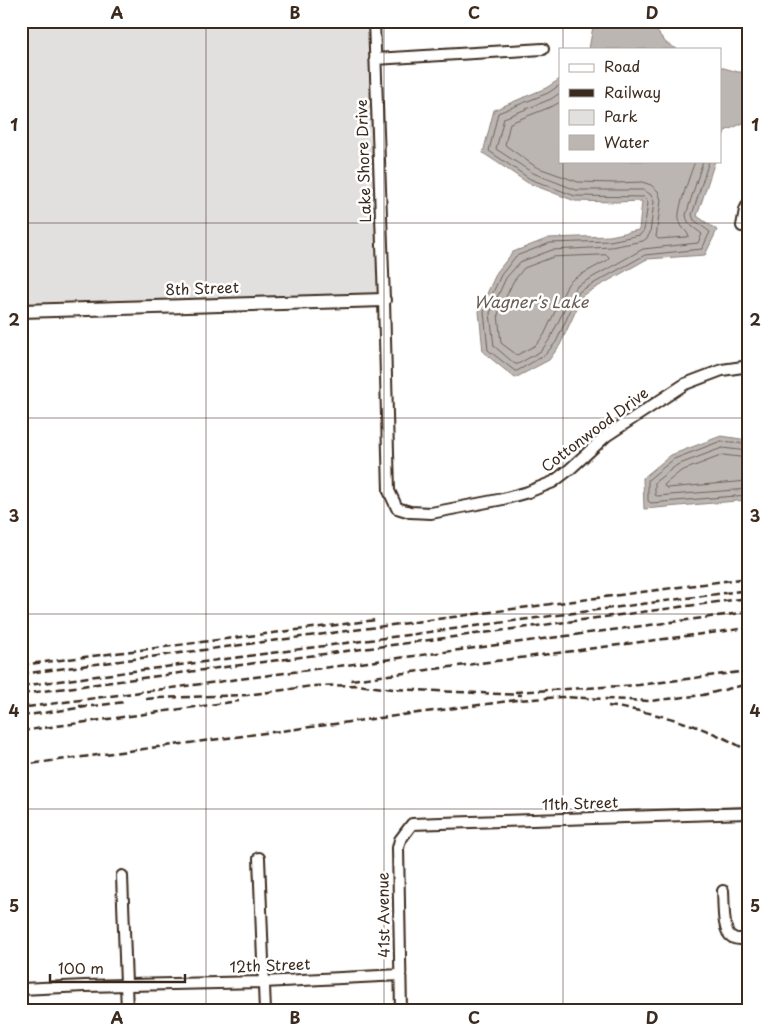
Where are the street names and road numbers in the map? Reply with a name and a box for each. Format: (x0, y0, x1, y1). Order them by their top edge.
street label: Lake Shore Drive (349, 99, 376, 223)
street label: 8th Street (165, 275, 239, 300)
street label: Cottonwood Drive (536, 381, 653, 477)
street label: 11th Street (541, 790, 619, 815)
street label: 41st Avenue (370, 872, 395, 958)
street label: 12th Street (229, 952, 311, 977)

